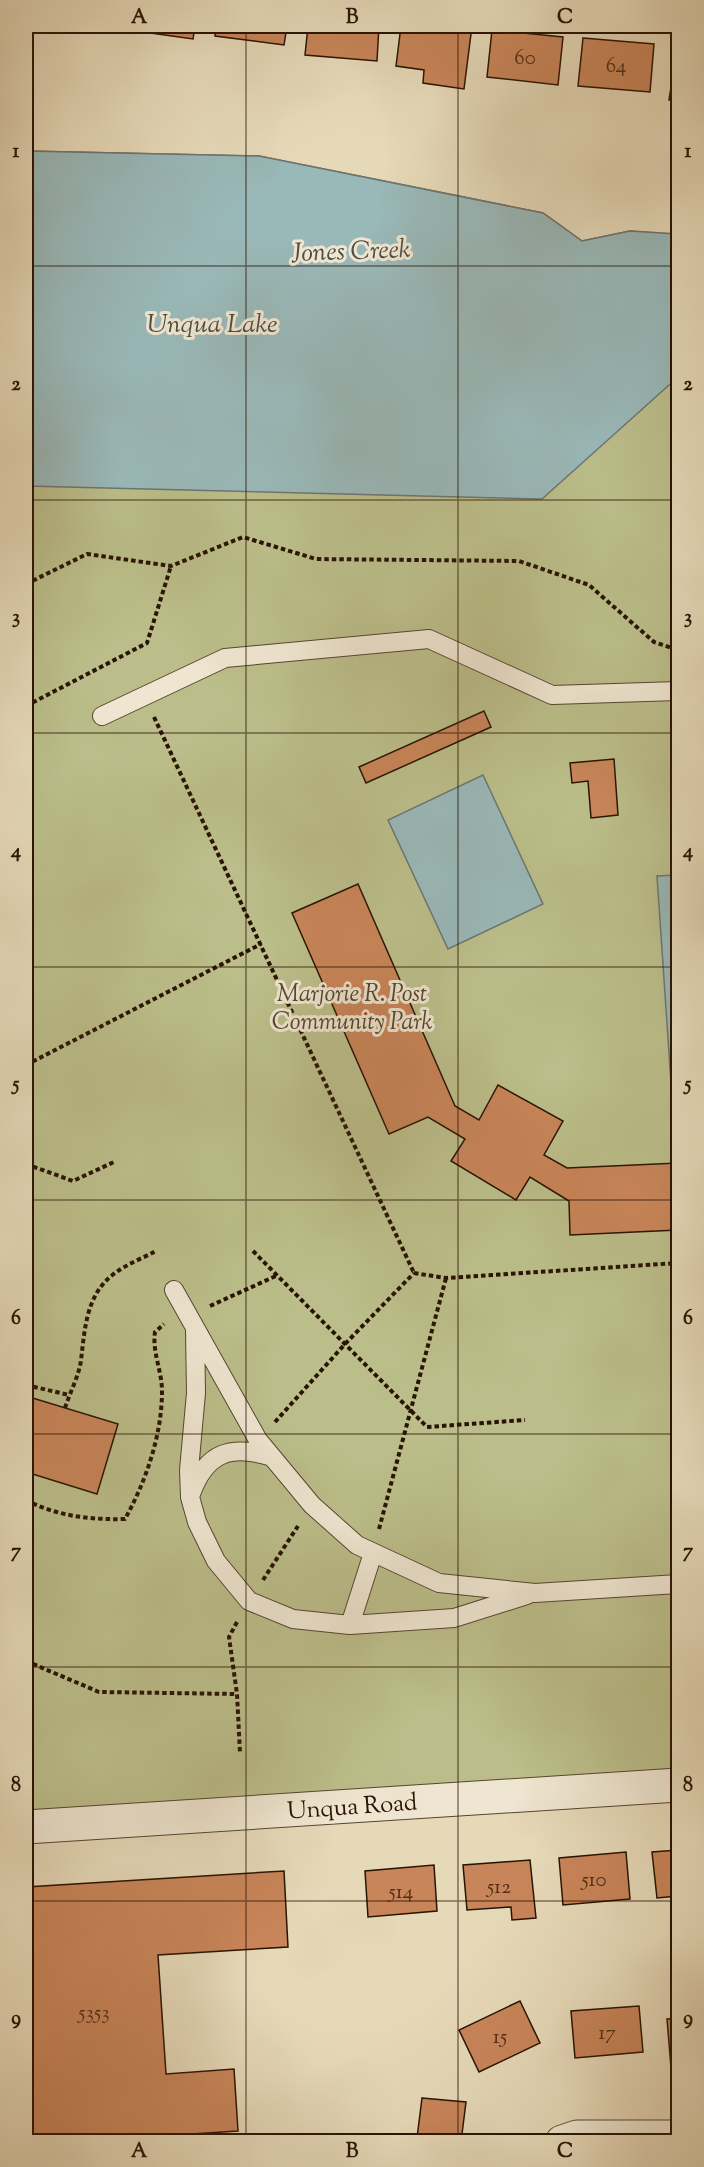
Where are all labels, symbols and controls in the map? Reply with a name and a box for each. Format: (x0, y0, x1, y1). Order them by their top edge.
text: A (131, 4, 148, 33)
text: B (346, 4, 359, 33)
text: C (557, 4, 573, 33)
house number: 60 (514, 44, 536, 74)
house number: 64 (606, 52, 626, 82)
text: 1 (13, 138, 20, 167)
text: 1 (685, 138, 692, 167)
water label: Jones Creek (290, 232, 411, 273)
water label: Unqua Lake (147, 307, 277, 344)
text: 2 (11, 371, 21, 400)
text: 2 (683, 371, 693, 400)
text: 3 (12, 604, 20, 633)
text: 3 (684, 604, 692, 633)
text: 4 (10, 838, 21, 867)
text: 4 (682, 838, 693, 867)
park label: Marjorie R. Post Community Park (272, 978, 432, 1040)
text: 5 (11, 1071, 20, 1100)
text: 5 (683, 1071, 692, 1100)
text: 6 (11, 1305, 21, 1334)
text: 6 (683, 1305, 693, 1334)
text: 7 (11, 1538, 22, 1567)
text: 7 (683, 1538, 694, 1567)
text: 8 (11, 1772, 21, 1801)
text: 8 (683, 1772, 693, 1801)
street label: Unqua Road (286, 1786, 419, 1830)
house number: 510 (580, 1866, 607, 1896)
house number: 512 (486, 1873, 511, 1903)
house number: 514 (388, 1878, 413, 1908)
house number: 5353 (77, 1999, 110, 2029)
text: 9 (11, 2005, 21, 2034)
text: 9 (683, 2005, 693, 2034)
house number: 17 (598, 2019, 616, 2049)
house number: 15 (493, 2023, 507, 2053)
text: A (131, 2138, 148, 2167)
text: B (346, 2138, 359, 2167)
text: C (557, 2138, 573, 2167)

